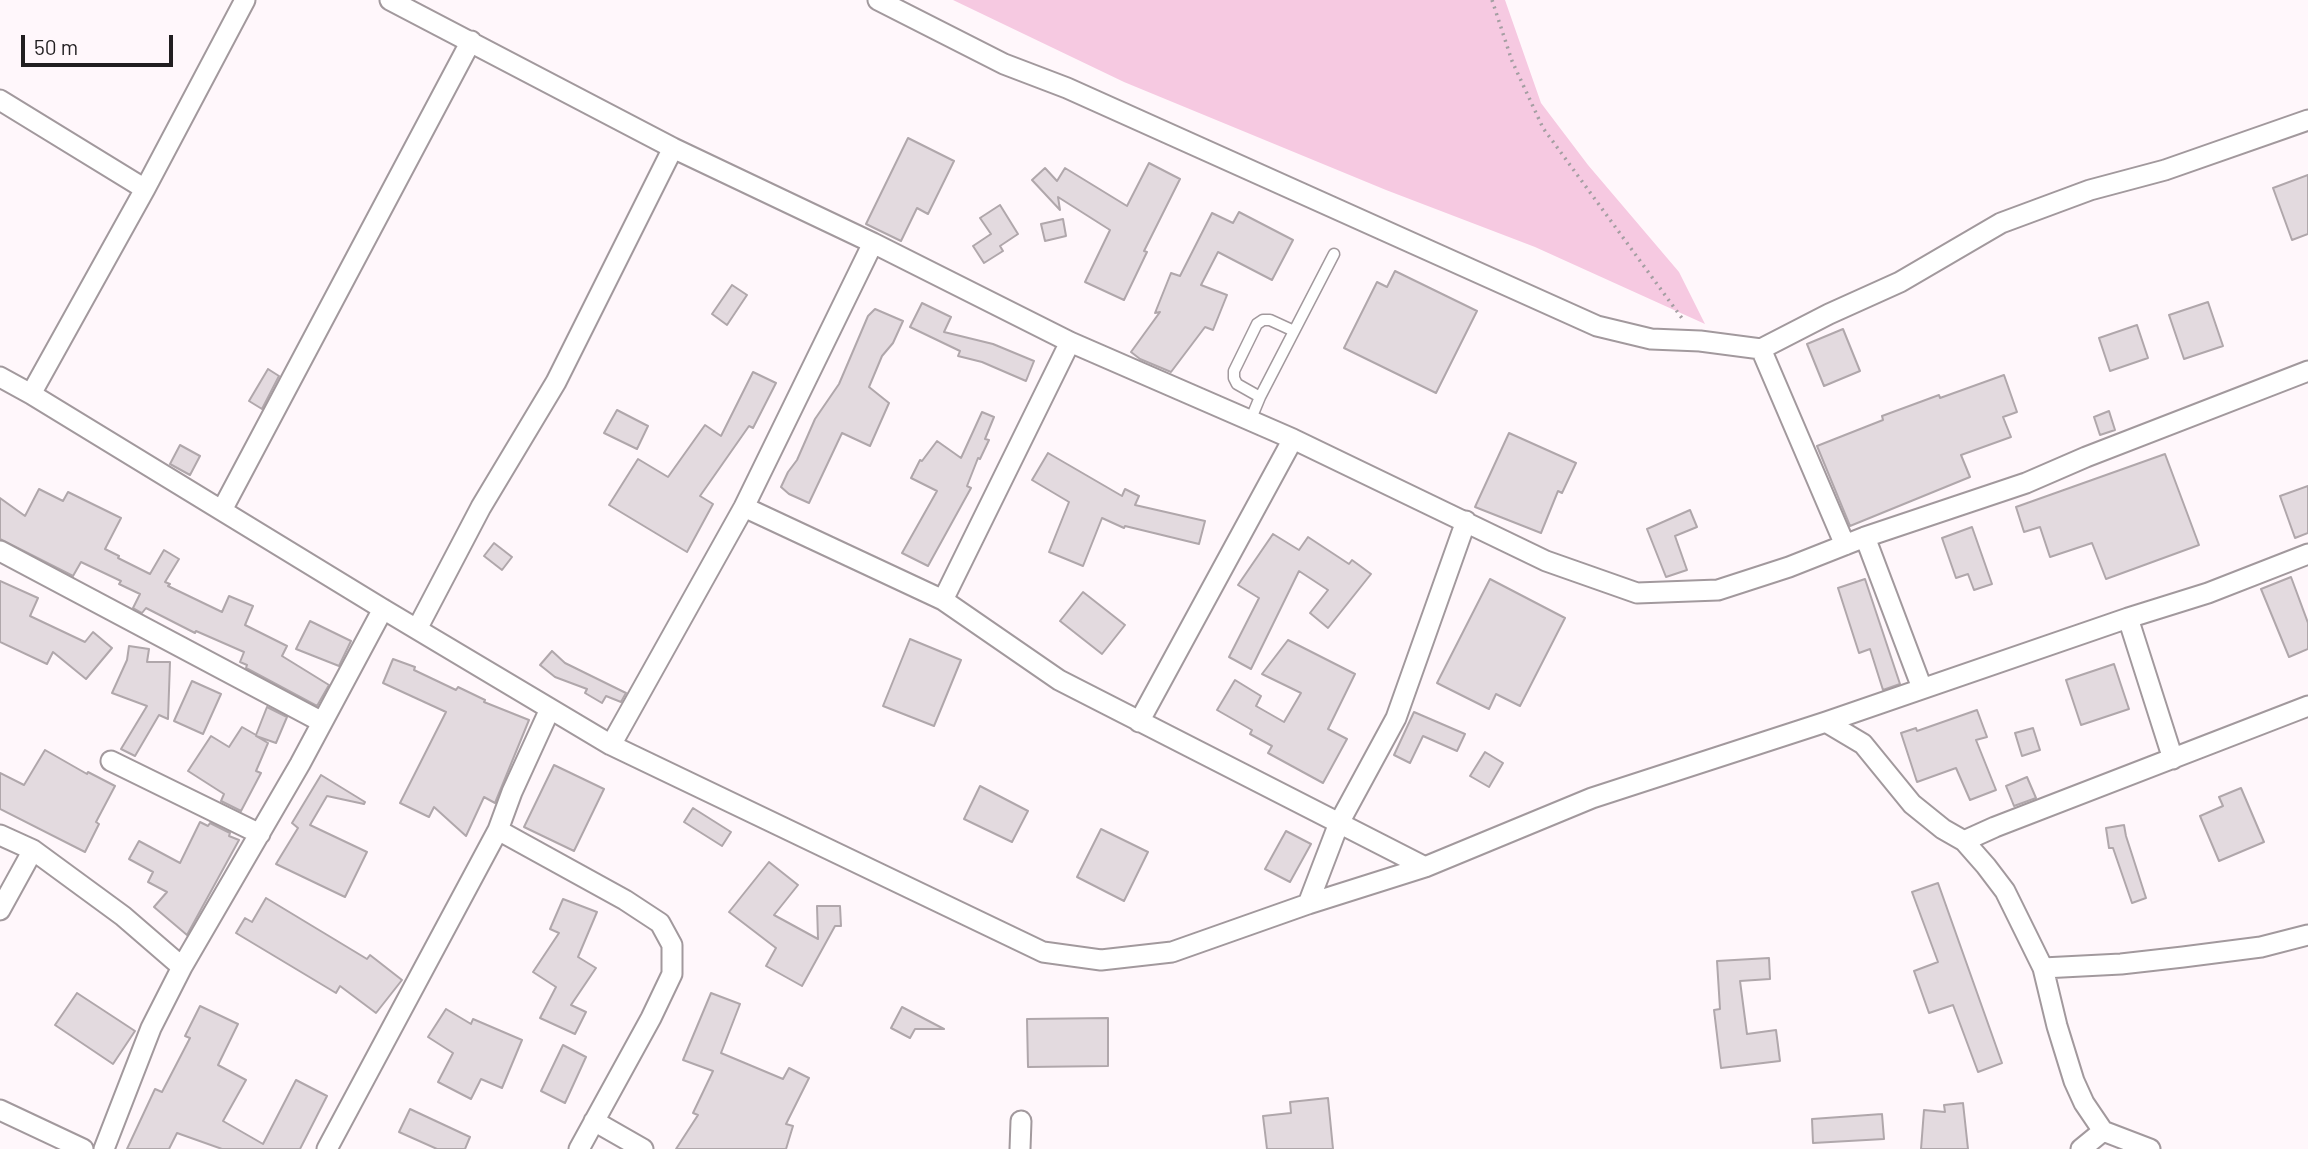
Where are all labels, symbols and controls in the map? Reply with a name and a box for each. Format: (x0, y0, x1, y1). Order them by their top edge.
scale bar (24, 21, 177, 65)
text: 50 m (34, 34, 78, 59)

